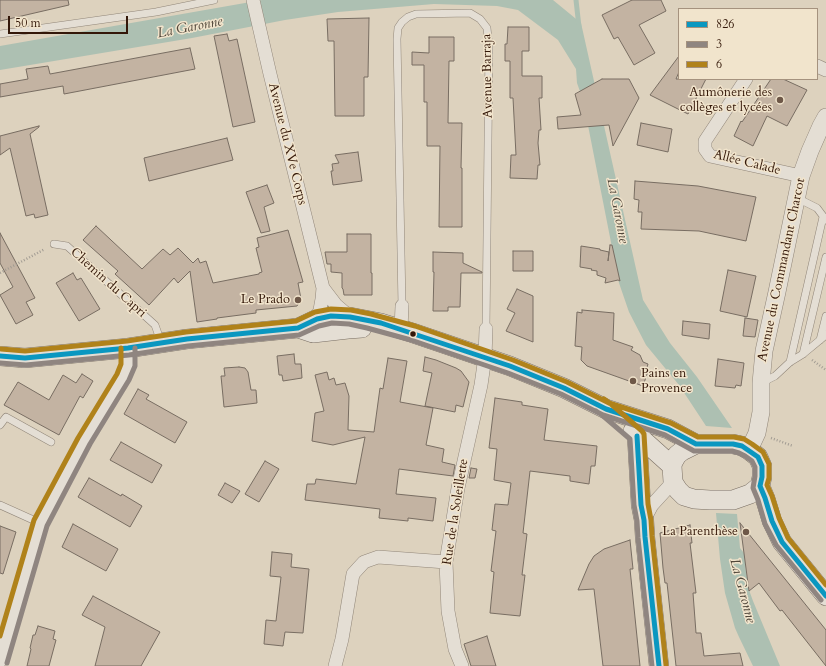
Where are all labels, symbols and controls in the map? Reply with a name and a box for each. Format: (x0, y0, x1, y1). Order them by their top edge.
scale bar (10, 8, 130, 34)
legend (678, 8, 818, 80)
water label: La Garonne (156, 13, 224, 43)
text: 50 m (15, 15, 41, 31)
text: 826 (716, 16, 734, 32)
street label: Avenue Barraja (479, 34, 497, 118)
text: 3 (716, 36, 722, 52)
text: 6 (716, 56, 722, 72)
street label: Avenue du XVe Corps (264, 81, 310, 207)
place label: Aumônerie des collèges et lycées (680, 85, 772, 116)
marker: Aumônerie des collèges et lycées (775, 95, 785, 105)
street label: Allée Calade (712, 147, 782, 179)
water label: La Garonne (602, 177, 632, 245)
street label: Avenue du Commandant Charcot (755, 177, 809, 363)
street label: Chemin du Capri (67, 245, 149, 321)
place label: Le Prado (241, 292, 290, 308)
marker: Le Prado (293, 295, 303, 305)
unlabelled marker (408, 329, 418, 339)
place label: Pains en Provence (641, 366, 692, 397)
marker: Pains en Provence (628, 376, 638, 386)
street label: Rue de la Soleillette (440, 458, 472, 566)
place label: La Parenthèse (662, 524, 738, 540)
marker: La Parenthèse (741, 527, 751, 537)
water label: La Garonne (725, 557, 759, 625)

